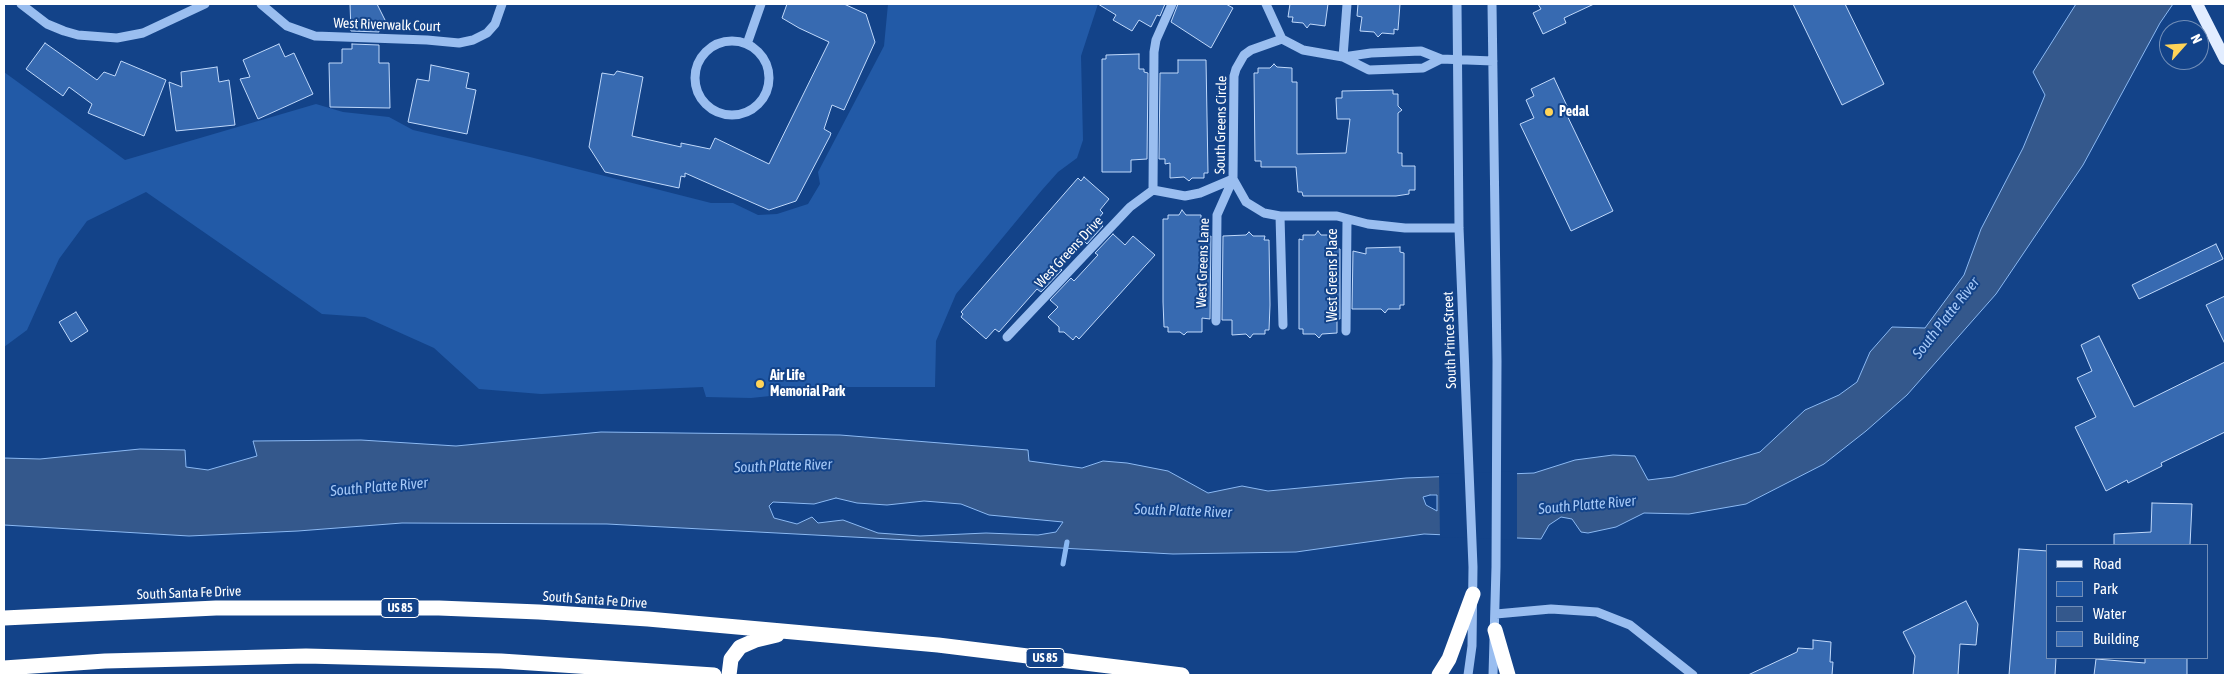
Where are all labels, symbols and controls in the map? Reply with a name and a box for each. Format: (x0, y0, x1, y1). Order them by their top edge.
street label: West Riverwalk Court (333, 15, 441, 35)
north arrow (2159, 20, 2209, 70)
text: N (2188, 32, 2206, 46)
street label: South Greens Circle (1212, 76, 1230, 174)
place label: Pedal (1559, 104, 1589, 120)
marker: Pedal (1543, 106, 1555, 118)
street label: West Greens Drive (1031, 213, 1107, 291)
street label: West Greens Lane (1193, 218, 1213, 308)
street label: West Greens Place (1325, 228, 1341, 322)
water label: South Platte River (1909, 274, 1983, 362)
street label: South Prince Street (1440, 291, 1460, 389)
place label: Air Life Memorial Park (770, 368, 845, 401)
marker: Air Life Memorial Park (754, 378, 766, 390)
water label: South Platte River (734, 455, 832, 477)
water label: South Platte River (329, 474, 429, 500)
water label: South Platte River (1537, 492, 1637, 518)
water label: South Platte River (1134, 500, 1232, 522)
legend (2046, 544, 2209, 659)
text: Road (2093, 555, 2122, 572)
text: Park (2093, 580, 2118, 597)
street label: South Santa Fe Drive (137, 583, 241, 603)
street label: South Santa Fe Drive (542, 588, 648, 612)
road number: US 85 (381, 598, 419, 618)
text: Water (2093, 605, 2126, 622)
text: Building (2093, 630, 2139, 647)
road number: US 85 (1026, 648, 1064, 668)

